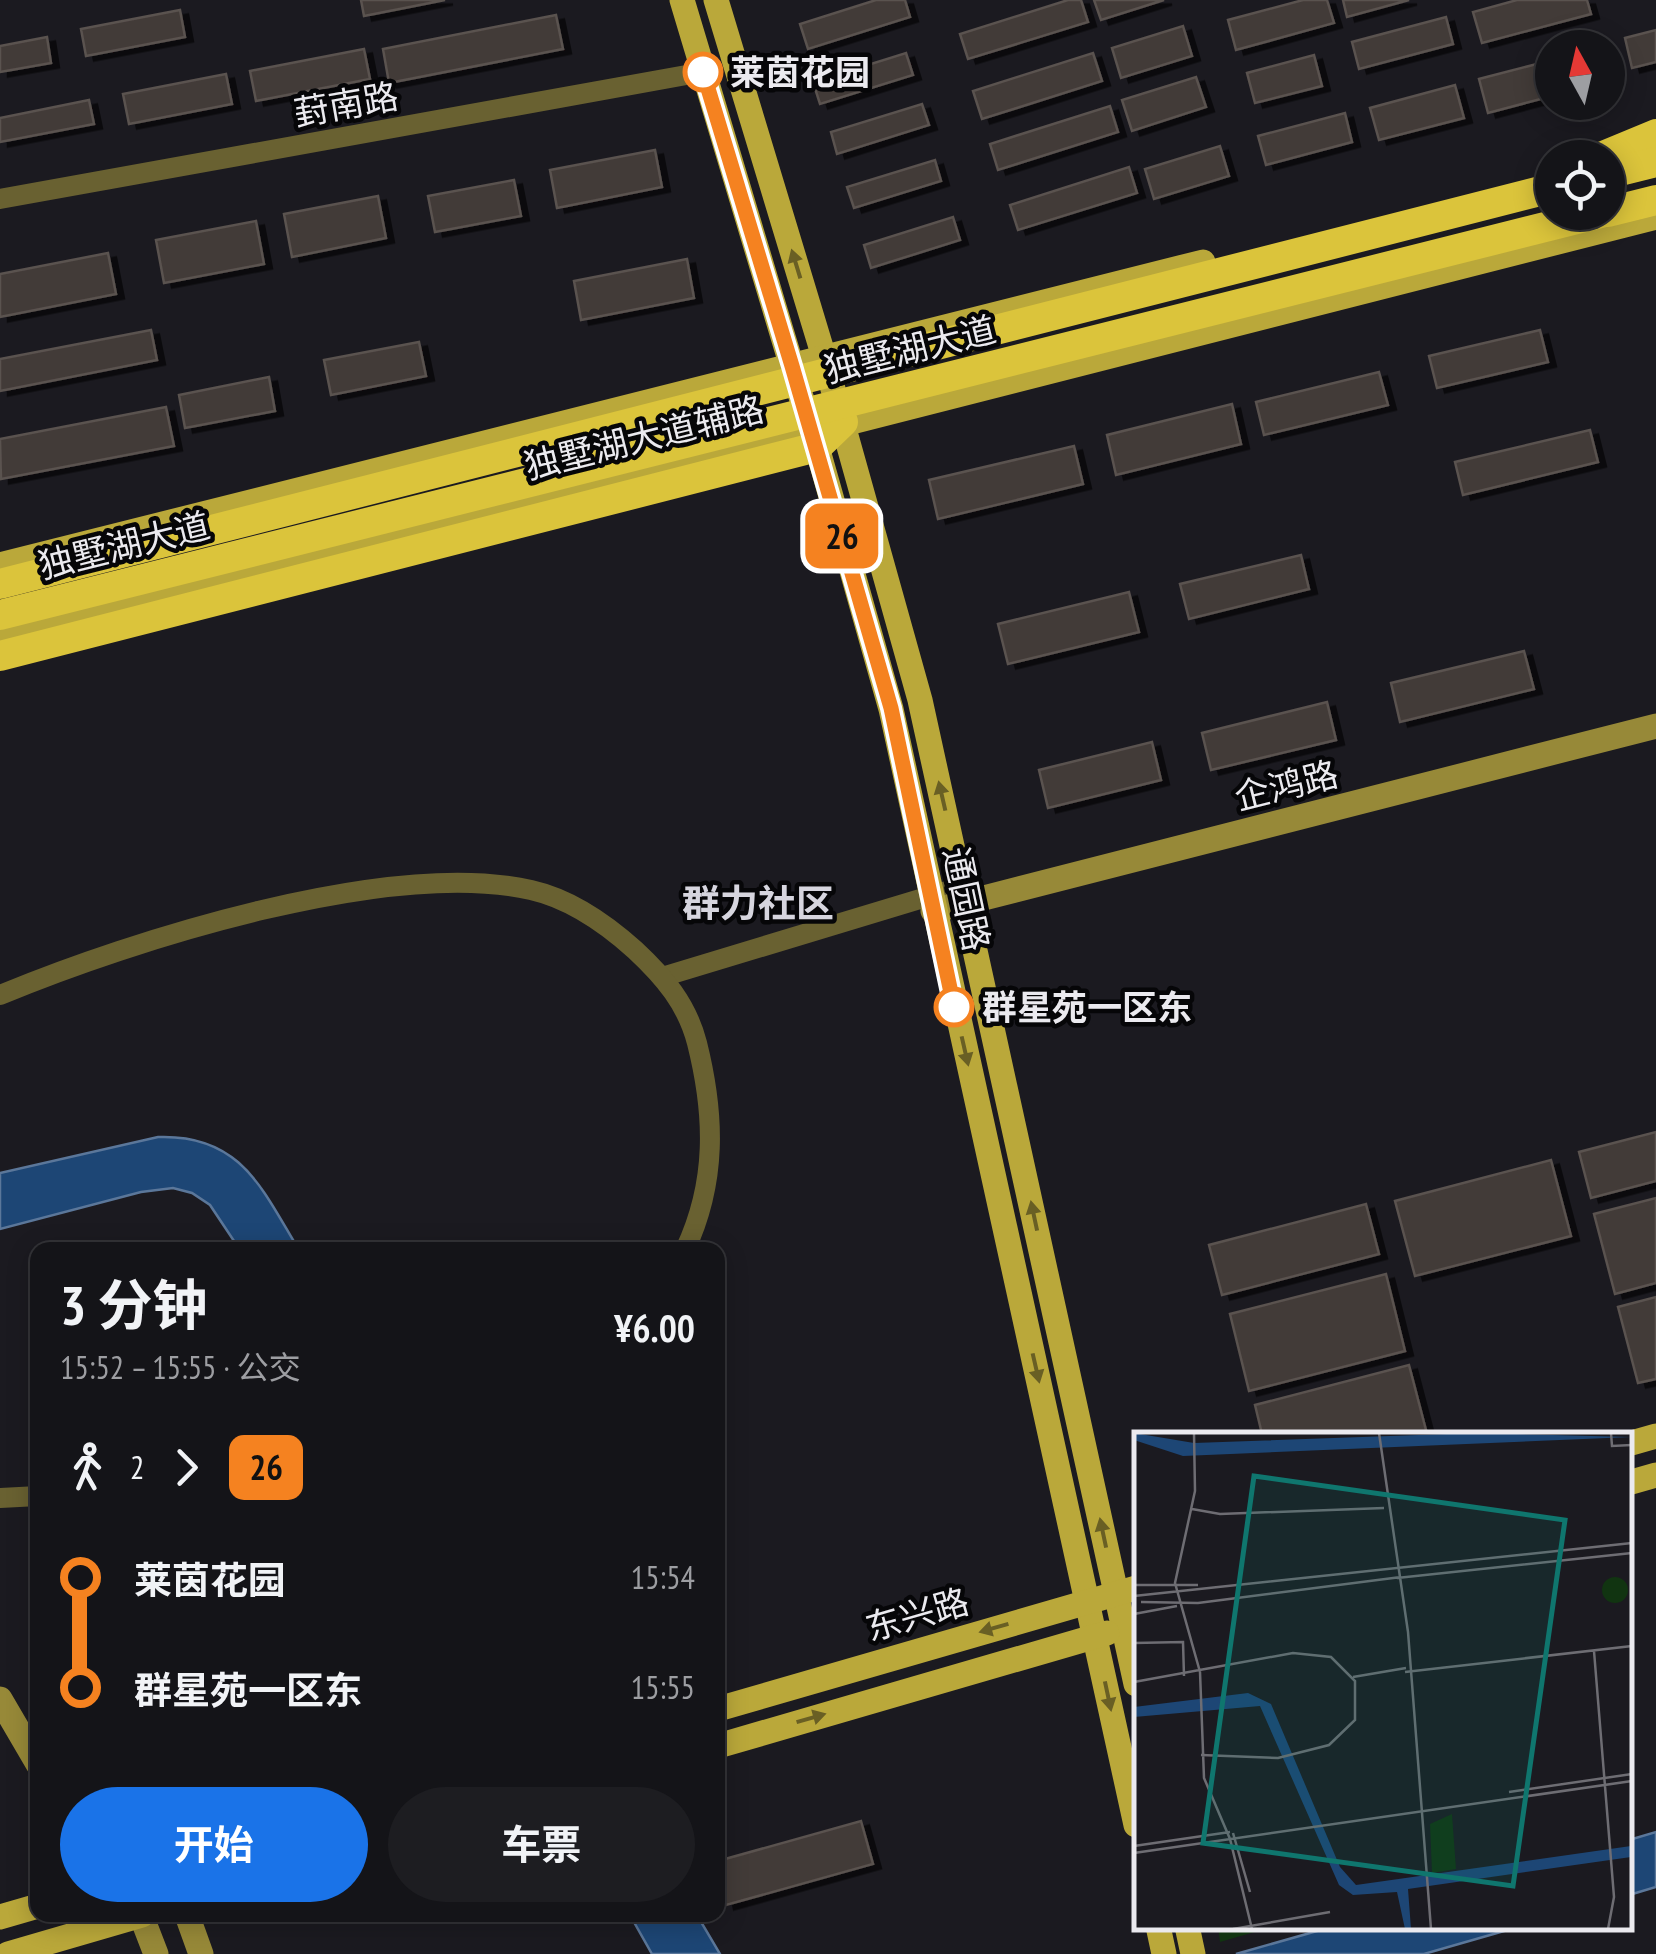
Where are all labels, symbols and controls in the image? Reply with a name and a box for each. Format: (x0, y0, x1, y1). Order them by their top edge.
north arrow (1535, 30, 1625, 120)
map controls (1535, 30, 1625, 230)
place label: 莱茵花园 (730, 49, 870, 95)
marker: 莱茵花园 (684, 53, 722, 91)
street label: 葑南路 (290, 72, 402, 136)
button: locate (1535, 140, 1625, 230)
one-way arrow (788, 248, 803, 279)
street label: 独墅湖大道 (820, 306, 1000, 392)
street label: 独墅湖大道辅路 (520, 385, 768, 489)
street label: 独墅湖大道 (34, 502, 214, 588)
line badge: 26 (797, 504, 887, 568)
text: 26 (825, 513, 859, 559)
street label: 企鸿路 (1229, 750, 1343, 820)
one-way arrow (934, 780, 949, 811)
street label: 通园路 (934, 843, 1000, 955)
district label: 群力社区 (682, 878, 834, 927)
place label: 群星苑一区东 (982, 984, 1192, 1030)
marker: 群星苑一区东 (935, 988, 973, 1026)
one-way arrow (957, 1036, 973, 1067)
one-way arrow (1026, 1200, 1042, 1231)
text: 3 分钟 (60, 1269, 208, 1340)
text: ¥6.00 (614, 1303, 695, 1352)
text: 15:52 – 15:55 · 公交 (60, 1346, 301, 1388)
one-way arrow (1029, 1353, 1044, 1384)
inset map (1134, 1432, 1631, 1929)
icon: walk (60, 1440, 115, 1495)
icon: forward (159, 1440, 214, 1495)
text: 26 (249, 1444, 283, 1490)
text: 2 (130, 1446, 144, 1488)
one-way arrow (1095, 1518, 1110, 1549)
text: 莱茵花园 (134, 1555, 286, 1604)
text: 15:54 (631, 1556, 695, 1598)
street label: 东兴路 (860, 1577, 974, 1651)
one-way arrow (979, 1621, 1009, 1636)
text: 群星苑一区东 (134, 1665, 362, 1714)
text: 15:55 (631, 1666, 695, 1708)
one-way arrow (1101, 1681, 1116, 1712)
one-way arrow (796, 1710, 827, 1726)
button: 开始 (60, 1787, 368, 1902)
button: 车票 (388, 1787, 695, 1902)

